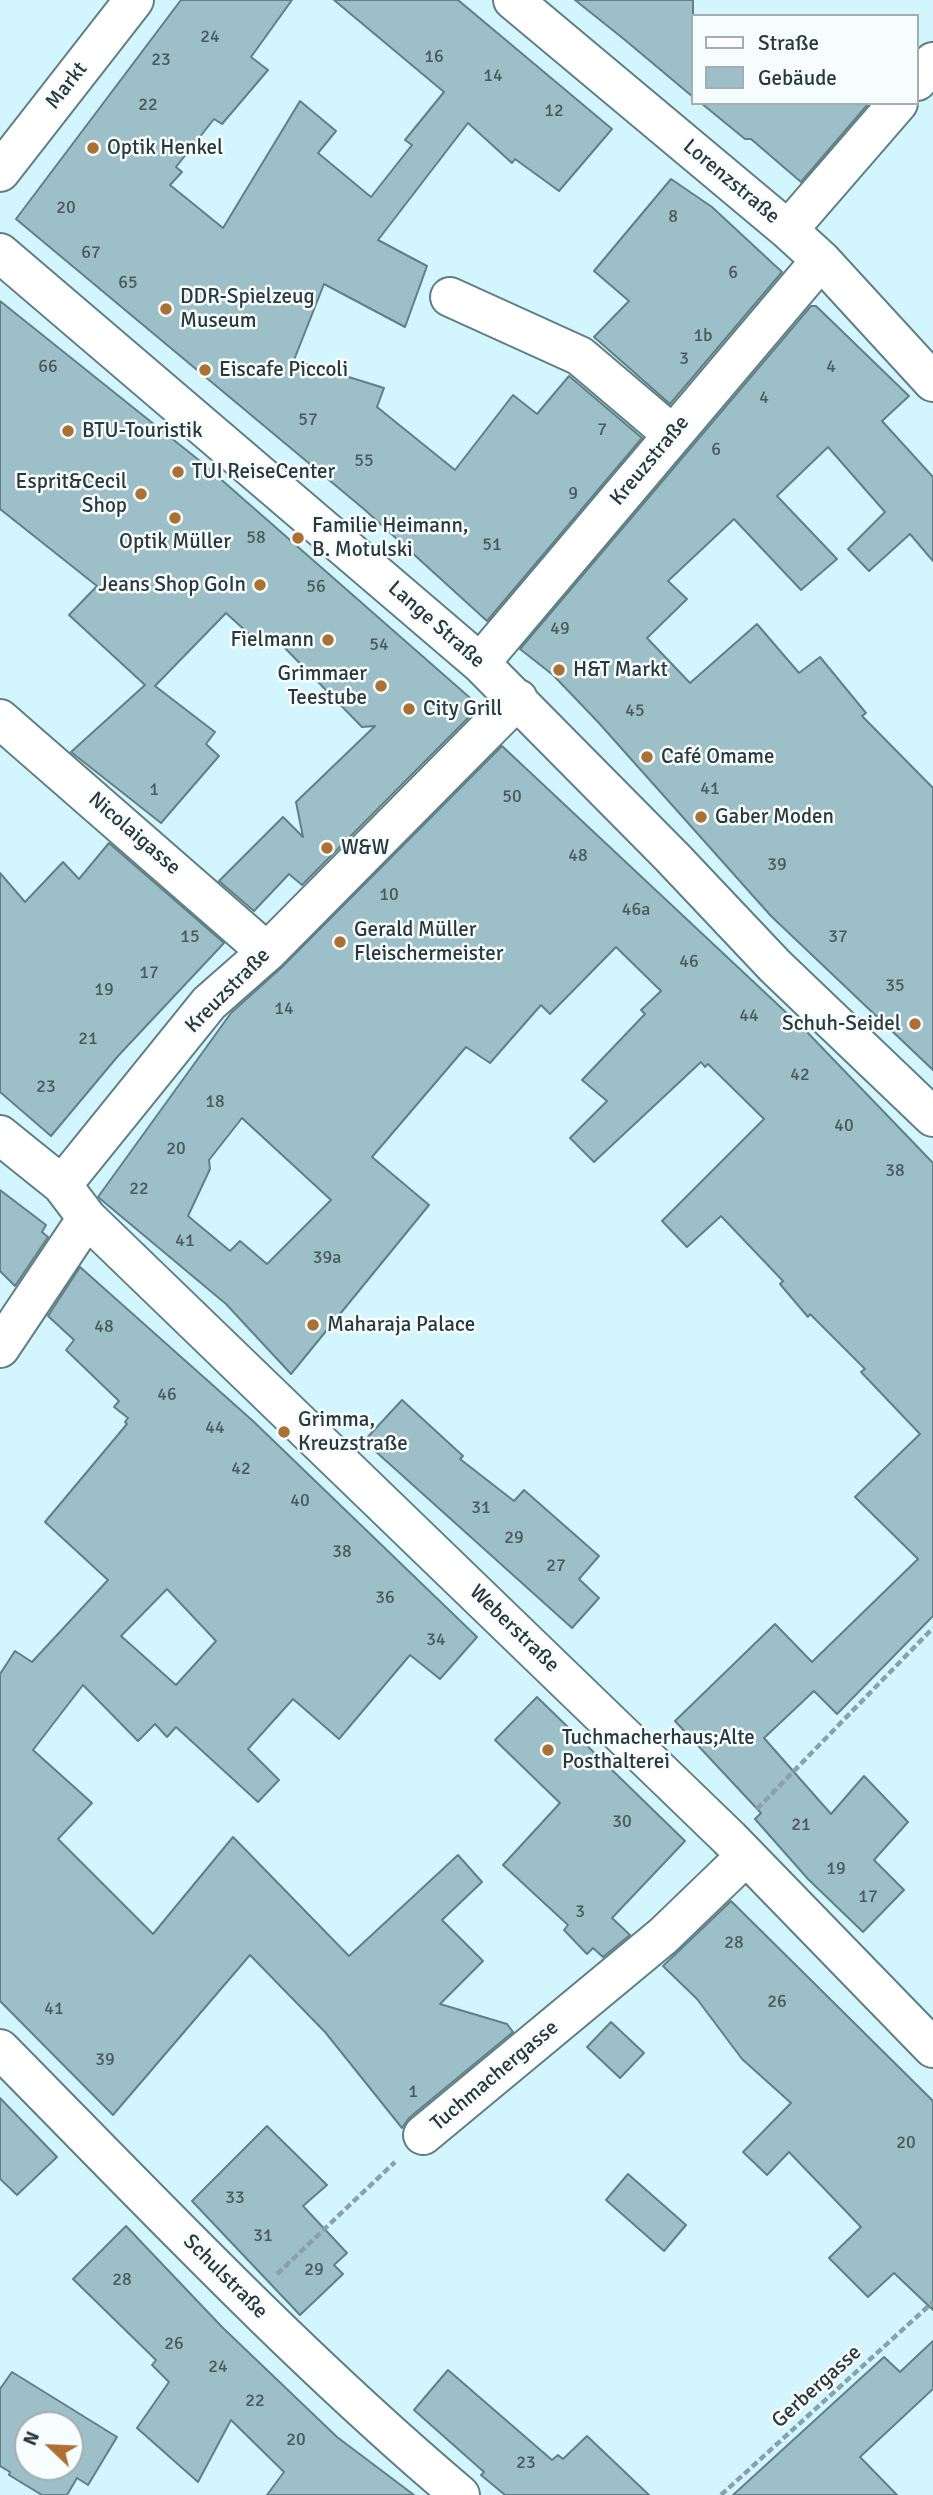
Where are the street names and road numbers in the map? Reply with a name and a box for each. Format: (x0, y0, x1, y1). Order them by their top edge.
street label: Markt (41, 57, 93, 115)
street label: Lorenzstraße (678, 134, 784, 230)
street label: Kreuzstraße (605, 411, 695, 511)
street label: Lange Straße (382, 576, 490, 674)
street label: Nicolaigasse (83, 787, 185, 881)
street label: Kreuzstraße (180, 943, 276, 1039)
street label: Weberstraße (464, 1580, 564, 1678)
street label: Tuchmachergasse (426, 2015, 564, 2137)
street label: Schulstraße (178, 2230, 272, 2324)
street label: Gerbergasse (767, 2340, 867, 2434)

